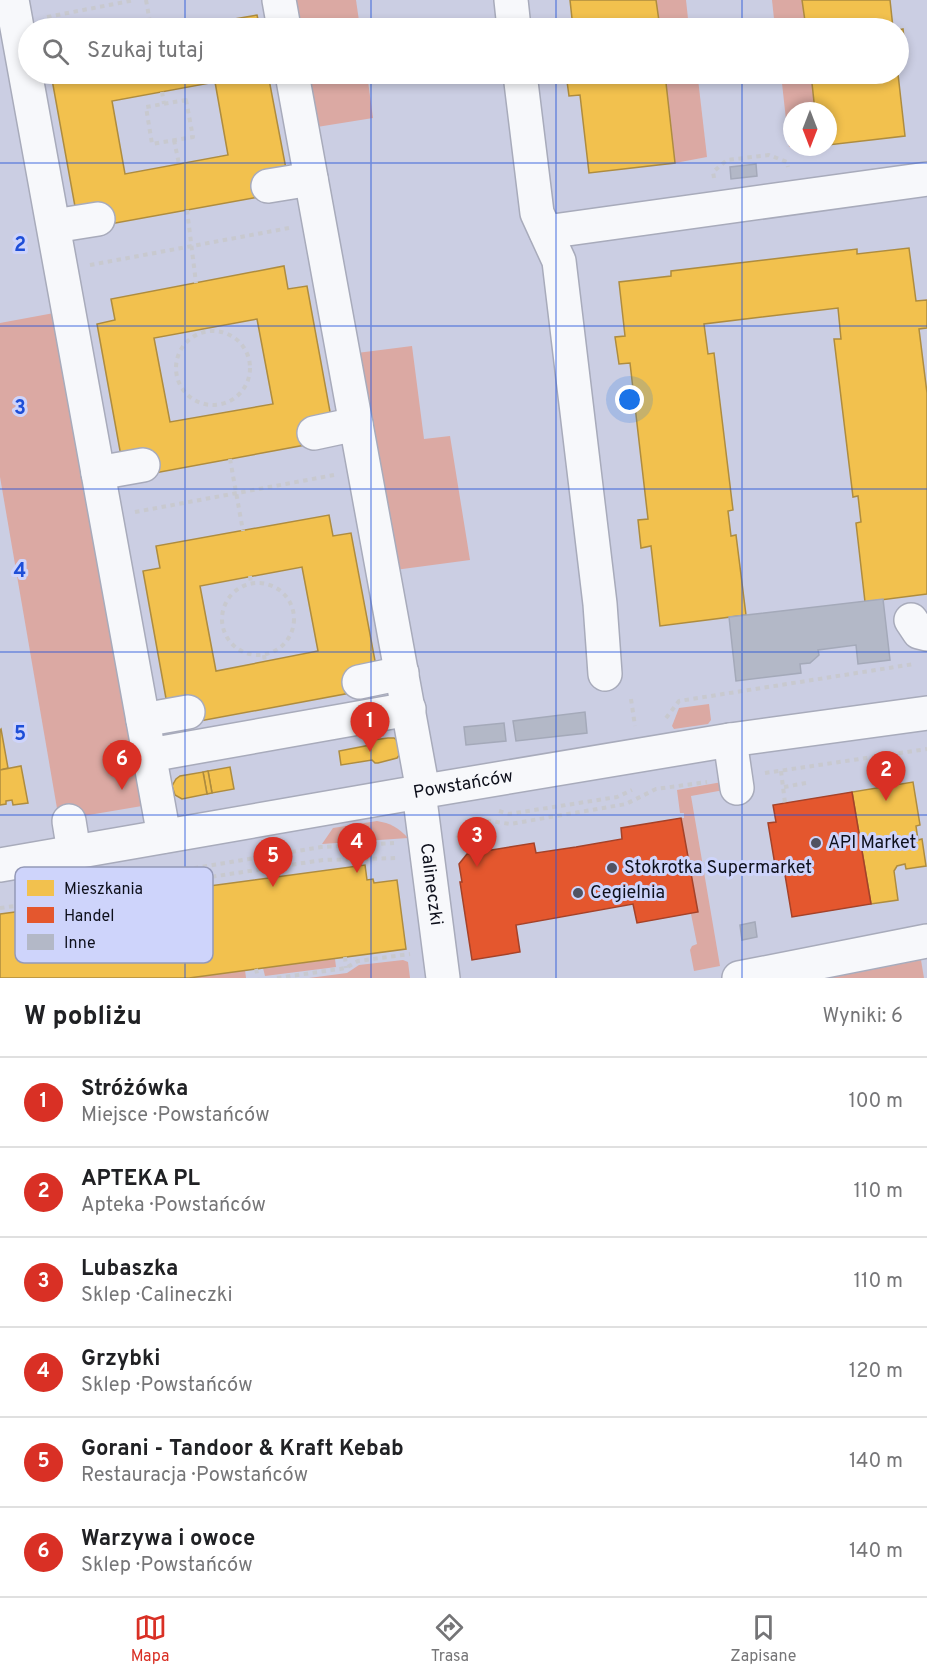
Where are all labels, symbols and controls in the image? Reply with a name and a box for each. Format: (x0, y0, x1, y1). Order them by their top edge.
search box (18, 18, 909, 84)
icon: search (39, 35, 72, 68)
text: Szukaj tutaj (87, 38, 204, 65)
north arrow (783, 102, 837, 156)
text: 2 (14, 233, 26, 259)
your location (615, 385, 644, 414)
text: 3 (14, 396, 26, 422)
text: 4 (14, 559, 26, 585)
pin: 1 (350, 702, 389, 752)
text: 5 (14, 722, 26, 748)
pin: 6 (102, 740, 142, 790)
pin: 2 (866, 752, 906, 801)
street label: Powstańców (411, 765, 515, 804)
pin: 3 (458, 818, 496, 867)
pin: 4 (338, 824, 376, 873)
place label: API Market (828, 832, 916, 855)
marker: API Market (809, 836, 823, 850)
pin: 5 (254, 838, 292, 887)
street label: Calineczki (414, 842, 448, 927)
place label: Stokrotka Supermarket (624, 857, 812, 880)
marker: Stokrotka Supermarket (605, 861, 619, 875)
legend (15, 867, 213, 963)
text: Mieszkania (64, 880, 143, 900)
place label: Cegielnia (590, 882, 665, 905)
marker: Cegielnia (571, 886, 585, 900)
text: Handel (64, 907, 114, 927)
text: Inne (64, 934, 96, 954)
text: W pobliżu (24, 1001, 142, 1034)
text: Wyniki: 6 (822, 1004, 903, 1030)
text: Stróżówka (81, 1076, 188, 1103)
text: 1 (40, 1089, 48, 1115)
text: 100 m (848, 1089, 903, 1115)
text: Miejsce · Powstańców (81, 1103, 270, 1129)
text: APTEKA PL (81, 1166, 200, 1193)
text: 2 (37, 1179, 50, 1205)
text: 110 m (854, 1179, 903, 1205)
text: Apteka · Powstańców (81, 1193, 266, 1219)
text: Lubaszka (81, 1256, 178, 1283)
text: 3 (38, 1269, 50, 1295)
text: 110 m (854, 1269, 903, 1295)
text: Sklep · Calineczki (81, 1283, 233, 1309)
text: Grzybki (81, 1346, 160, 1373)
text: 4 (37, 1359, 50, 1385)
text: 120 m (849, 1359, 903, 1385)
text: Sklep · Powstańców (81, 1373, 253, 1399)
text: Gorani - Tandoor & Kraft Kebab (81, 1436, 404, 1463)
text: 5 (37, 1449, 50, 1475)
text: 140 m (849, 1449, 903, 1475)
text: Restauracja · Powstańców (81, 1463, 308, 1489)
text: Warzywa i owoce (81, 1526, 255, 1553)
text: 6 (37, 1539, 50, 1565)
text: 140 m (849, 1539, 903, 1565)
text: Sklep · Powstańców (81, 1553, 253, 1579)
tab: Mapa (131, 1611, 169, 1667)
tab: Trasa (431, 1611, 469, 1667)
tab: Zapisane (730, 1611, 796, 1667)

